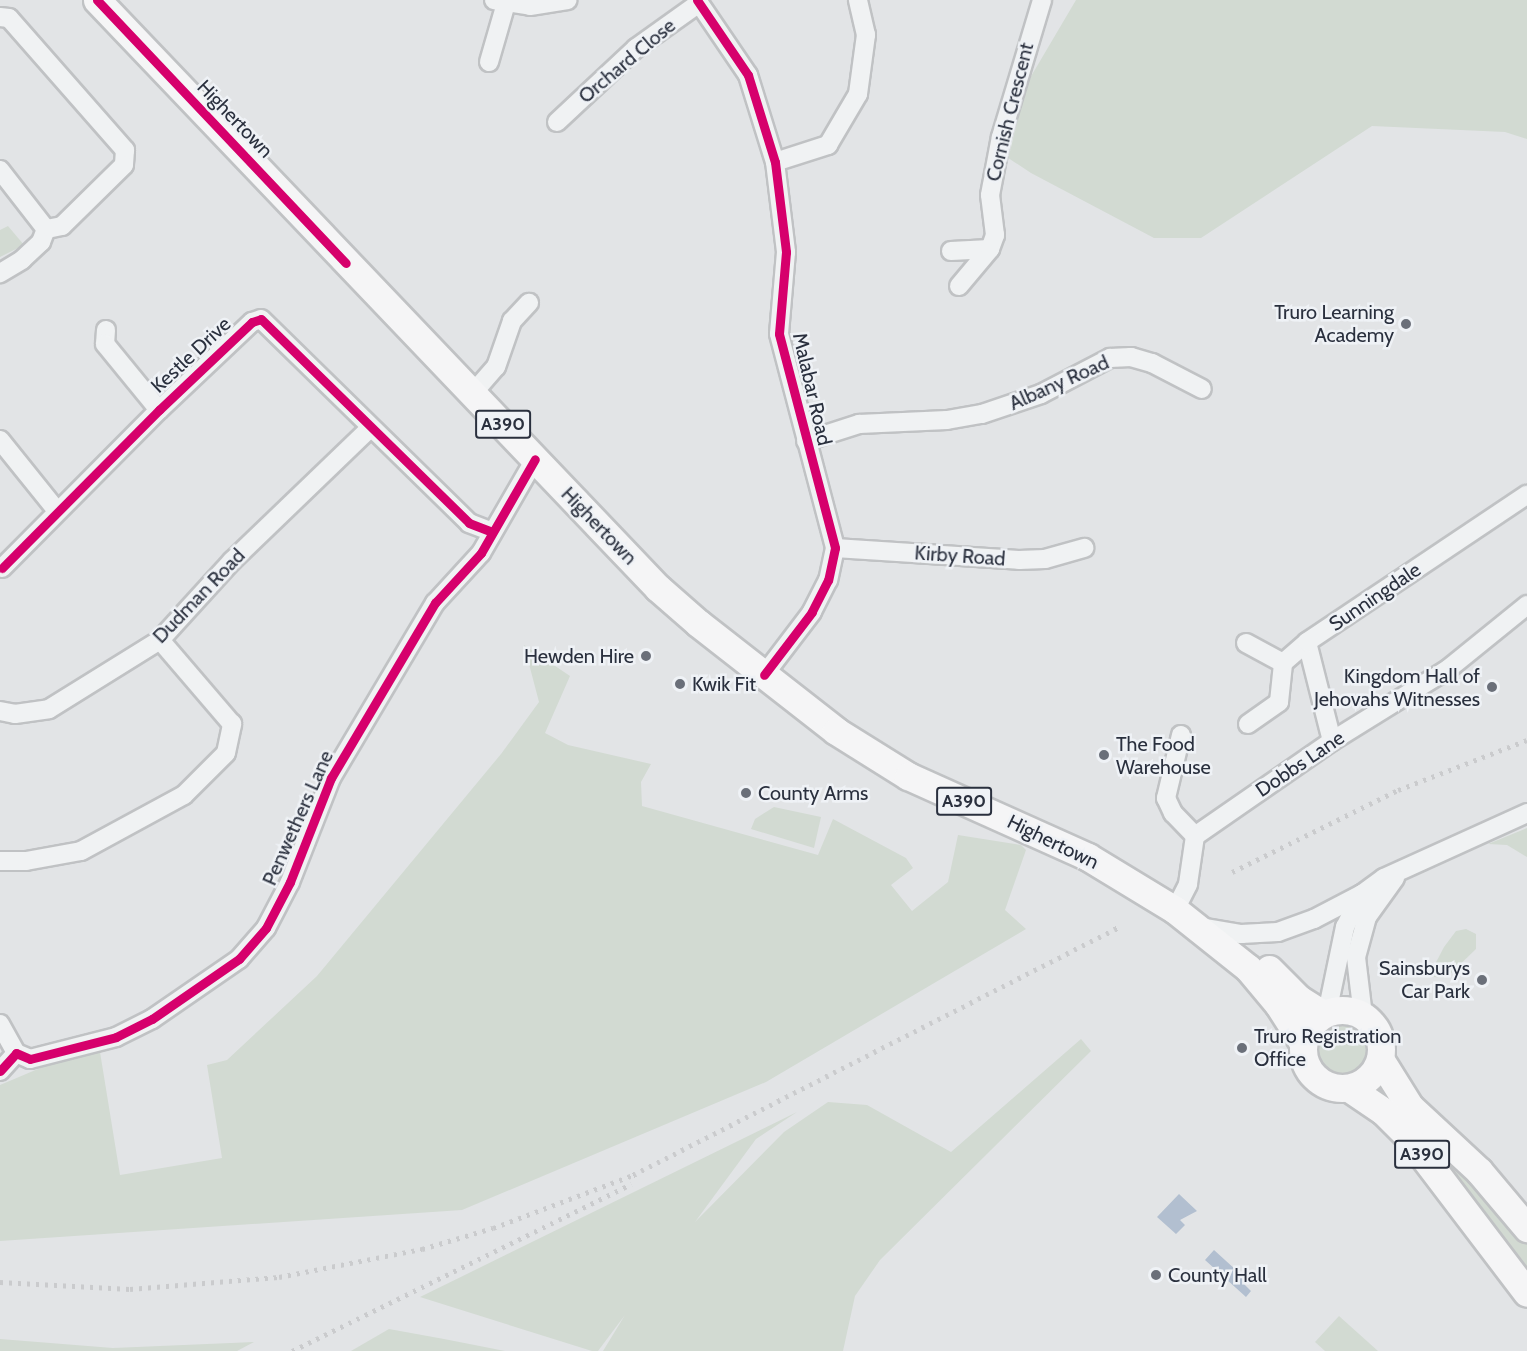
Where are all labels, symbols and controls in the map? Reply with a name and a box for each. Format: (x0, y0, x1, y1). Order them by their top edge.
street label: Orchard Close (574, 14, 680, 108)
street label: Cornish Crescent (981, 40, 1039, 184)
street label: Highertown (192, 75, 278, 163)
place label: Truro Learning Academy (1274, 300, 1394, 347)
street label: Kestle Drive (146, 312, 236, 398)
marker: Truro Learning Academy (1399, 317, 1413, 331)
street label: Malabar Road (787, 330, 837, 448)
street label: Albany Road (1005, 350, 1113, 416)
road number: A390 (474, 409, 532, 439)
street label: Highertown (556, 482, 642, 570)
street label: Kirby Road (914, 541, 1006, 571)
street label: Dudman Road (148, 544, 250, 648)
street label: Sunningdale (1325, 558, 1425, 636)
place label: Hewden Hire (524, 644, 634, 668)
marker: Hewden Hire (639, 649, 653, 663)
place label: Kingdom Hall of Jehovahs Witnesses (1314, 664, 1480, 711)
place label: Kwik Fit (692, 672, 756, 696)
marker: Kwik Fit (673, 677, 687, 691)
marker: Kingdom Hall of Jehovahs Witnesses (1485, 680, 1499, 694)
street label: Dobbs Lane (1251, 726, 1349, 802)
place label: The Food Warehouse (1116, 732, 1211, 779)
street label: Penwethers Lane (258, 747, 338, 889)
marker: The Food Warehouse (1097, 748, 1111, 762)
place label: County Arms (758, 781, 868, 805)
marker: County Arms (739, 786, 753, 800)
road number: A390 (936, 786, 992, 816)
street label: Highertown (1003, 810, 1103, 874)
place label: Sainsburys Car Park (1379, 957, 1470, 1004)
marker: Sainsburys Car Park (1475, 973, 1489, 987)
place label: Truro Registration Office (1254, 1024, 1402, 1071)
marker: Truro Registration Office (1235, 1041, 1249, 1055)
road number: A390 (1394, 1139, 1450, 1169)
place label: County Hall (1168, 1263, 1267, 1287)
marker: County Hall (1149, 1268, 1163, 1282)

